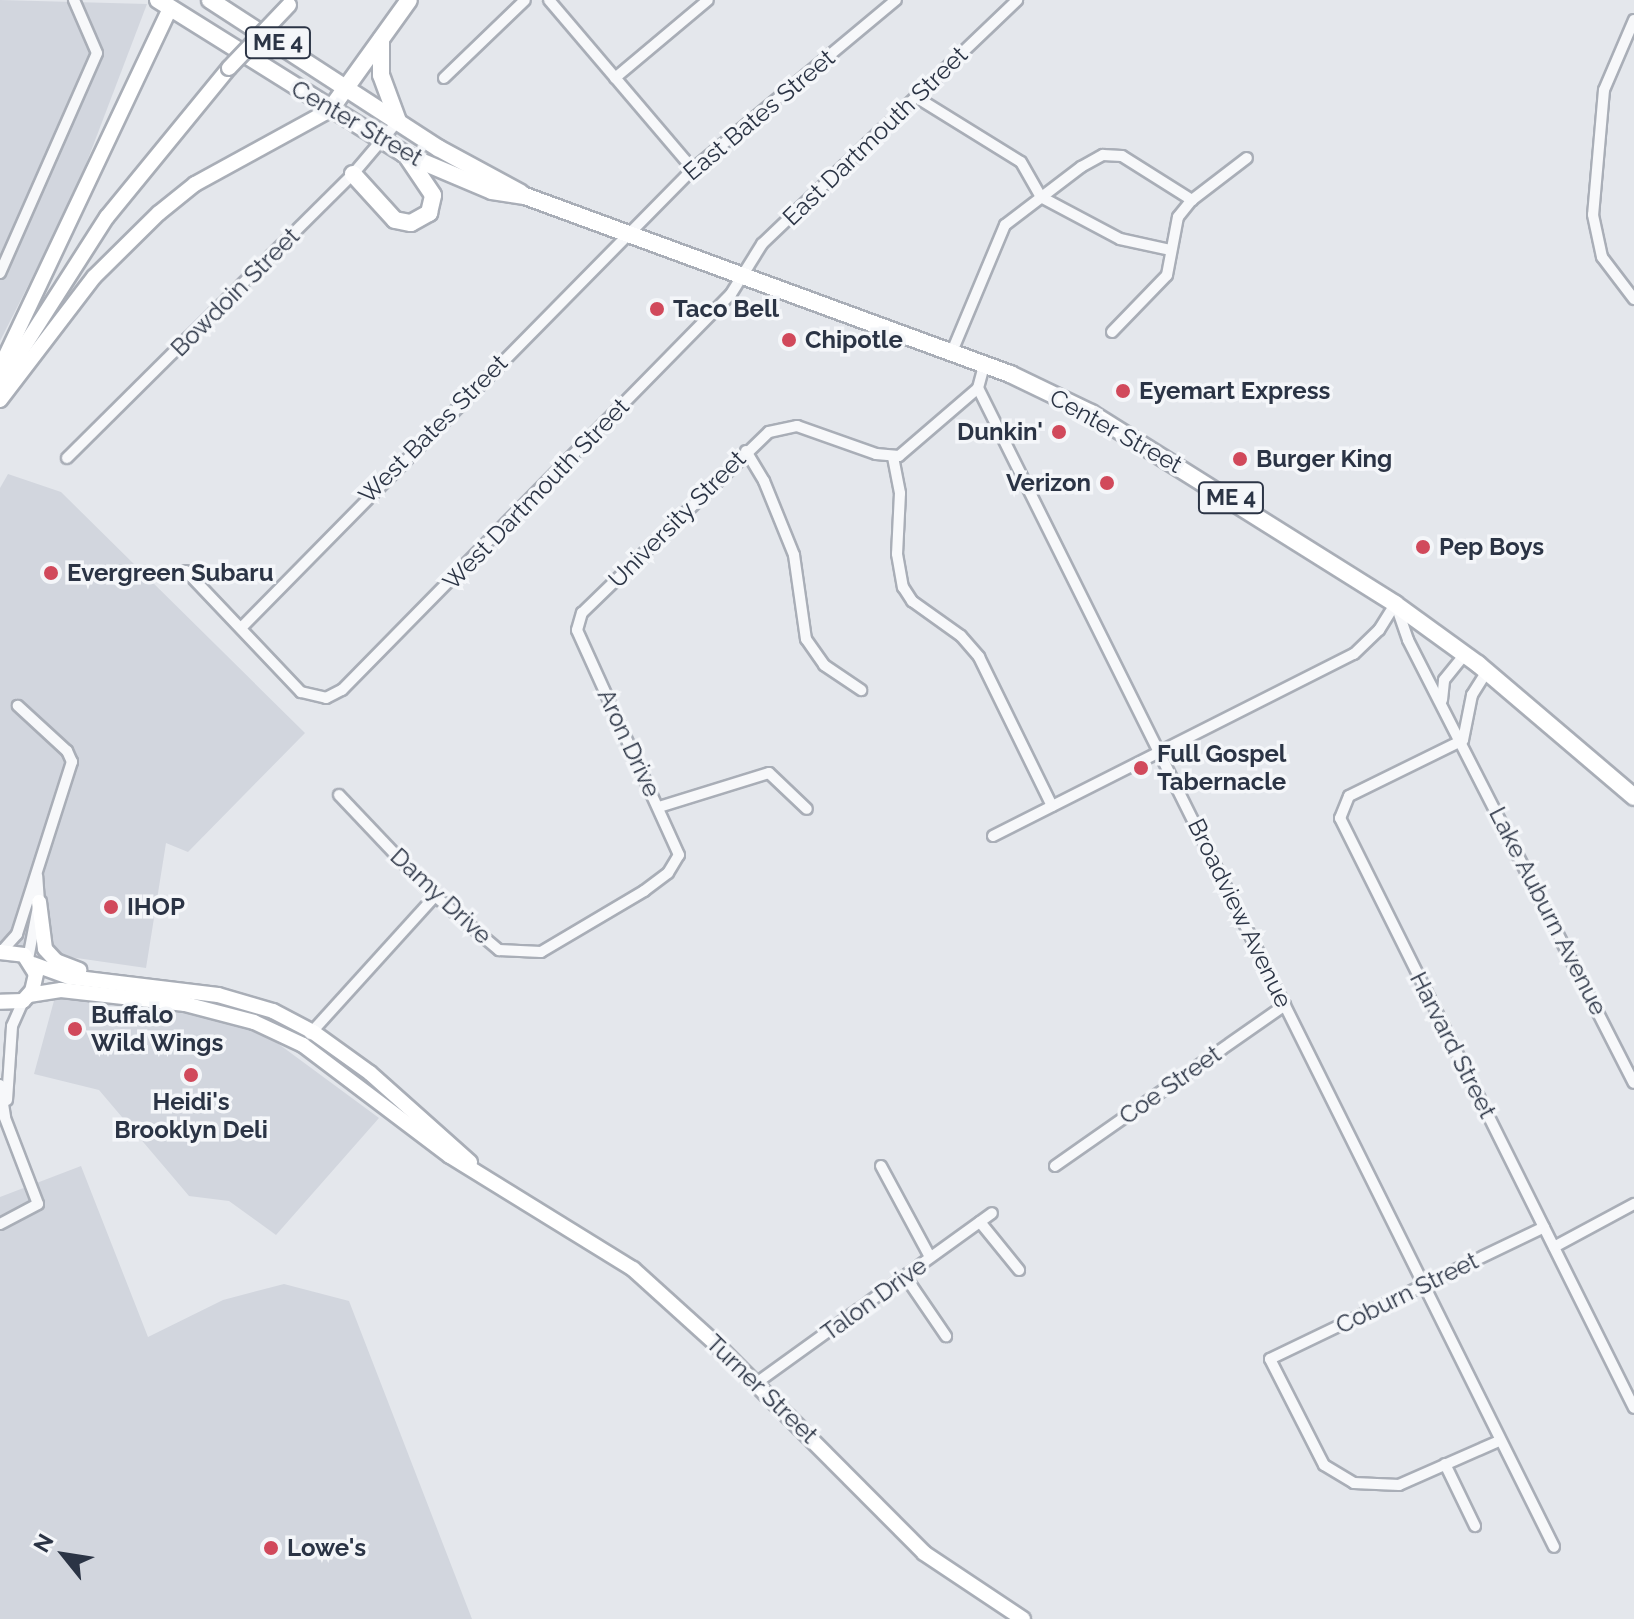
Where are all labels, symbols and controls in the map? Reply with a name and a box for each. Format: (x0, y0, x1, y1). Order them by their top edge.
road number: ME 4 (244, 25, 312, 61)
street label: East Dartmouth Street (777, 40, 973, 232)
street label: East Bates Street (678, 43, 840, 187)
street label: Center Street (286, 74, 428, 172)
street label: Bowdoin Street (165, 222, 305, 362)
place label: Taco Bell (673, 295, 779, 323)
marker: Taco Bell (648, 300, 666, 318)
place label: Chipotle (805, 326, 903, 354)
marker: Chipotle (780, 331, 798, 349)
street label: West Bates Street (353, 349, 513, 509)
place label: Eyemart Express (1139, 377, 1330, 405)
marker: Eyemart Express (1114, 382, 1132, 400)
street label: Center Street (1045, 383, 1187, 479)
street label: West Dartmouth Street (437, 392, 635, 596)
place label: Dunkin' (957, 418, 1043, 446)
marker: Dunkin' (1050, 423, 1068, 441)
street label: University Street (602, 444, 752, 594)
place label: Burger King (1256, 445, 1393, 473)
marker: Burger King (1231, 450, 1249, 468)
place label: Verizon (1006, 469, 1091, 497)
marker: Verizon (1098, 474, 1116, 492)
road number: ME 4 (1197, 480, 1265, 516)
place label: Pep Boys (1439, 533, 1544, 561)
marker: Pep Boys (1414, 538, 1432, 556)
place label: Evergreen Subaru (67, 559, 273, 587)
marker: Evergreen Subaru (42, 564, 60, 582)
street label: Aron Drive (591, 684, 667, 802)
place label: Full Gospel Tabernacle (1157, 740, 1287, 796)
marker: Full Gospel Tabernacle (1132, 759, 1150, 777)
street label: Lake Auburn Avenue (1483, 801, 1613, 1021)
street label: Broadview Avenue (1181, 813, 1299, 1013)
street label: Damy Drive (384, 842, 498, 950)
place label: IHOP (127, 893, 185, 921)
marker: IHOP (102, 898, 120, 916)
street label: Harvard Street (1404, 967, 1502, 1123)
place label: Buffalo Wild Wings (91, 1001, 224, 1057)
marker: Buffalo Wild Wings (66, 1020, 84, 1038)
street label: Coe Street (1114, 1040, 1226, 1130)
marker: Heidi's Brooklyn Deli (182, 1066, 200, 1084)
place label: Heidi's Brooklyn Deli (114, 1088, 268, 1144)
street label: Coburn Street (1331, 1246, 1483, 1340)
street label: Talon Drive (816, 1251, 932, 1347)
street label: Turner Street (700, 1328, 824, 1450)
north arrow (24, 1515, 104, 1595)
text: N (28, 1529, 59, 1557)
place label: Lowe's (287, 1534, 366, 1562)
marker: Lowe's (262, 1539, 280, 1557)

